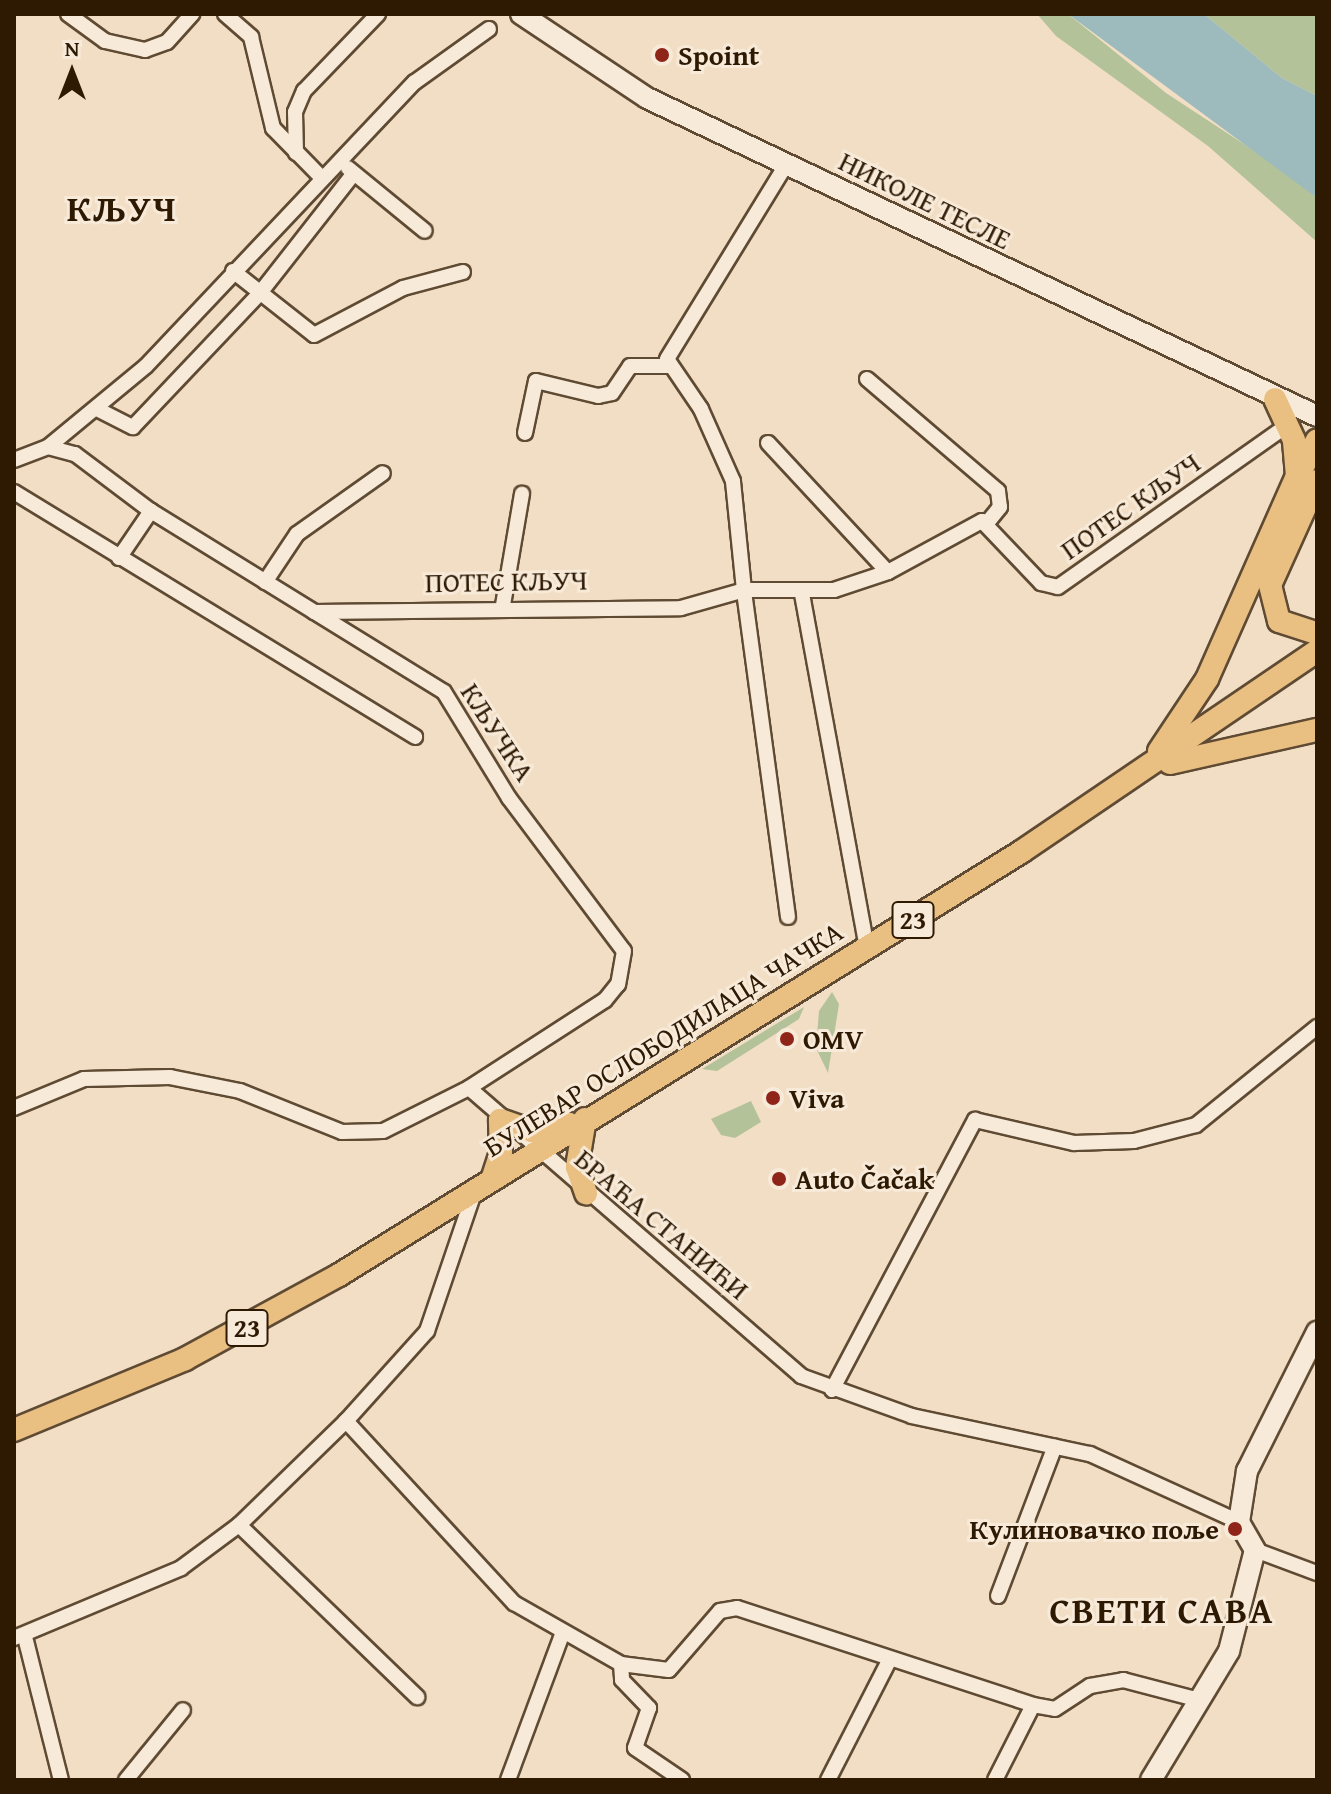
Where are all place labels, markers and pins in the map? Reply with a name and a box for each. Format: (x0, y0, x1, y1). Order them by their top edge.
place label: Spoint (678, 38, 759, 72)
marker: Spoint (653, 46, 671, 64)
place label: OMV (803, 1022, 863, 1056)
marker: OMV (778, 1030, 796, 1048)
place label: Viva (789, 1081, 845, 1115)
marker: Viva (764, 1089, 782, 1107)
place label: Auto Čačak (795, 1162, 934, 1196)
marker: Auto Čačak (770, 1170, 788, 1188)
place label: Кулиновачко поље (969, 1512, 1219, 1546)
marker: Кулиновачко поље (1226, 1520, 1244, 1538)

